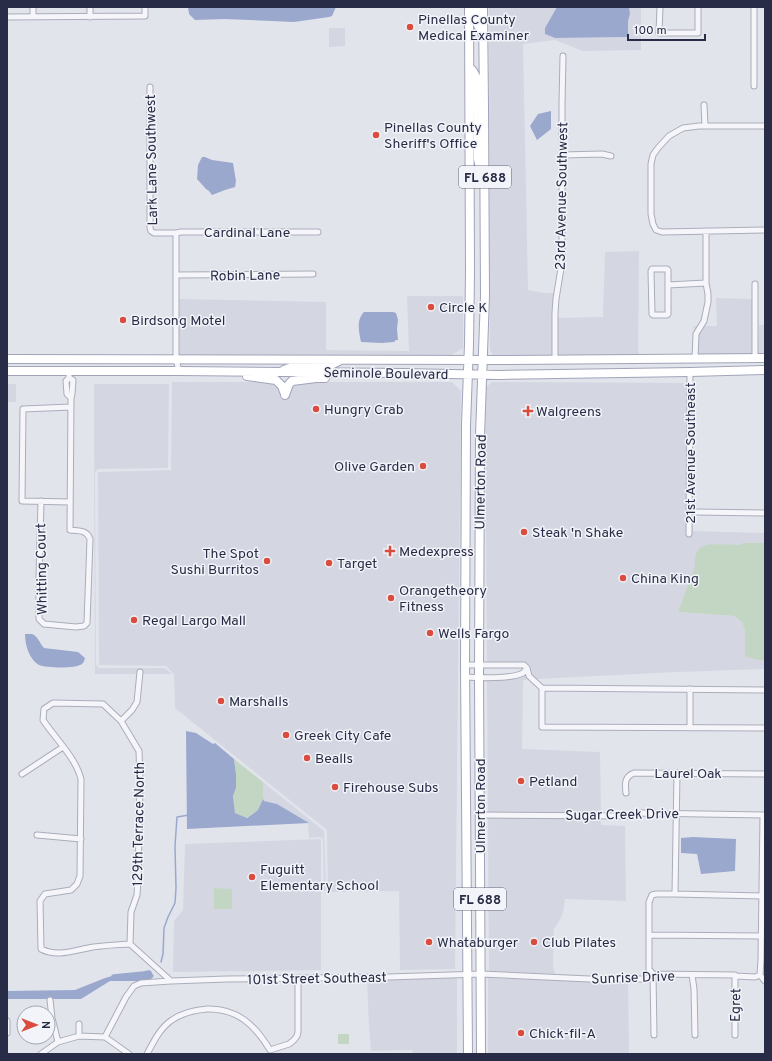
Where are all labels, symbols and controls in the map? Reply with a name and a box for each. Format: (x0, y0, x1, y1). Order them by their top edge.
place label: Pinellas County Medical Examiner (418, 12, 530, 45)
scale bar (628, 16, 705, 42)
marker: Pinellas County Medical Examiner (405, 22, 415, 32)
text: 100 m (634, 23, 667, 39)
street label: Lark Lane Southwest (143, 94, 162, 226)
place label: Pinellas County Sheriff's Office (384, 120, 482, 153)
street label: 23rd Avenue Southwest (553, 122, 572, 270)
marker: Pinellas County Sheriff's Office (371, 130, 381, 140)
road number: FL 688 (459, 166, 511, 188)
street label: Cardinal Lane (204, 225, 290, 242)
street label: Robin Lane (210, 267, 280, 286)
place label: Circle K (439, 300, 487, 317)
marker: Circle K (426, 302, 436, 312)
place label: Birdsong Motel (131, 313, 225, 330)
marker: Birdsong Motel (118, 315, 128, 325)
street label: Seminole Boulevard (323, 365, 449, 384)
street label: 21st Avenue Southeast (683, 382, 700, 524)
place label: Hungry Crab (324, 402, 404, 419)
marker: Hungry Crab (311, 404, 321, 414)
place label: Walgreens (536, 404, 601, 421)
marker: Walgreens (523, 406, 533, 416)
street label: Ulmerton Road (472, 434, 491, 530)
place label: Olive Garden (334, 459, 415, 476)
marker: Olive Garden (418, 461, 428, 471)
street label: Whitting Court (33, 523, 52, 615)
place label: Steak 'n Shake (532, 525, 623, 542)
marker: Steak 'n Shake (519, 527, 529, 537)
place label: Medexpress (399, 544, 474, 561)
marker: Medexpress (384, 545, 396, 557)
place label: The Spot Sushi Burritos (171, 546, 259, 579)
marker: The Spot Sushi Burritos (262, 556, 272, 566)
place label: Target (337, 556, 377, 573)
marker: Target (324, 558, 334, 568)
place label: China King (631, 571, 699, 588)
marker: China King (618, 573, 628, 583)
place label: Orangetheory Fitness (399, 583, 487, 616)
marker: Orangetheory Fitness (386, 593, 396, 603)
place label: Regal Largo Mall (142, 613, 246, 630)
marker: Regal Largo Mall (129, 615, 139, 625)
place label: Wells Fargo (438, 626, 509, 643)
marker: Wells Fargo (425, 628, 435, 638)
place label: Marshalls (229, 694, 288, 711)
marker: Marshalls (216, 696, 226, 706)
place label: Greek City Cafe (294, 728, 391, 745)
marker: Greek City Cafe (281, 730, 291, 740)
place label: Bealls (315, 751, 353, 768)
marker: Bealls (302, 753, 312, 763)
street label: Ulmerton Road (473, 758, 490, 854)
street label: 129th Terrace North (130, 762, 149, 886)
street label: Laurel Oak (654, 766, 722, 783)
place label: Petland (529, 774, 577, 791)
marker: Petland (516, 776, 526, 786)
place label: Firehouse Subs (343, 780, 439, 797)
marker: Firehouse Subs (330, 782, 340, 792)
street label: Sugar Creek Drive (565, 806, 679, 825)
place label: Fuguitt Elementary School (260, 862, 379, 895)
marker: Fuguitt Elementary School (247, 872, 257, 882)
road number: FL 688 (454, 888, 506, 910)
place label: Whataburger (437, 935, 519, 952)
place label: Club Pilates (542, 935, 616, 952)
marker: Whataburger (424, 937, 434, 947)
marker: Club Pilates (529, 937, 539, 947)
street label: Sunrise Drive (591, 969, 675, 988)
street label: 101st Street Southeast (247, 970, 387, 989)
street label: Egret (728, 988, 745, 1022)
north arrow (16, 1005, 56, 1045)
text: N (38, 1021, 52, 1029)
place label: Chick-fil-A (529, 1026, 596, 1043)
marker: Chick-fil-A (516, 1028, 526, 1038)

